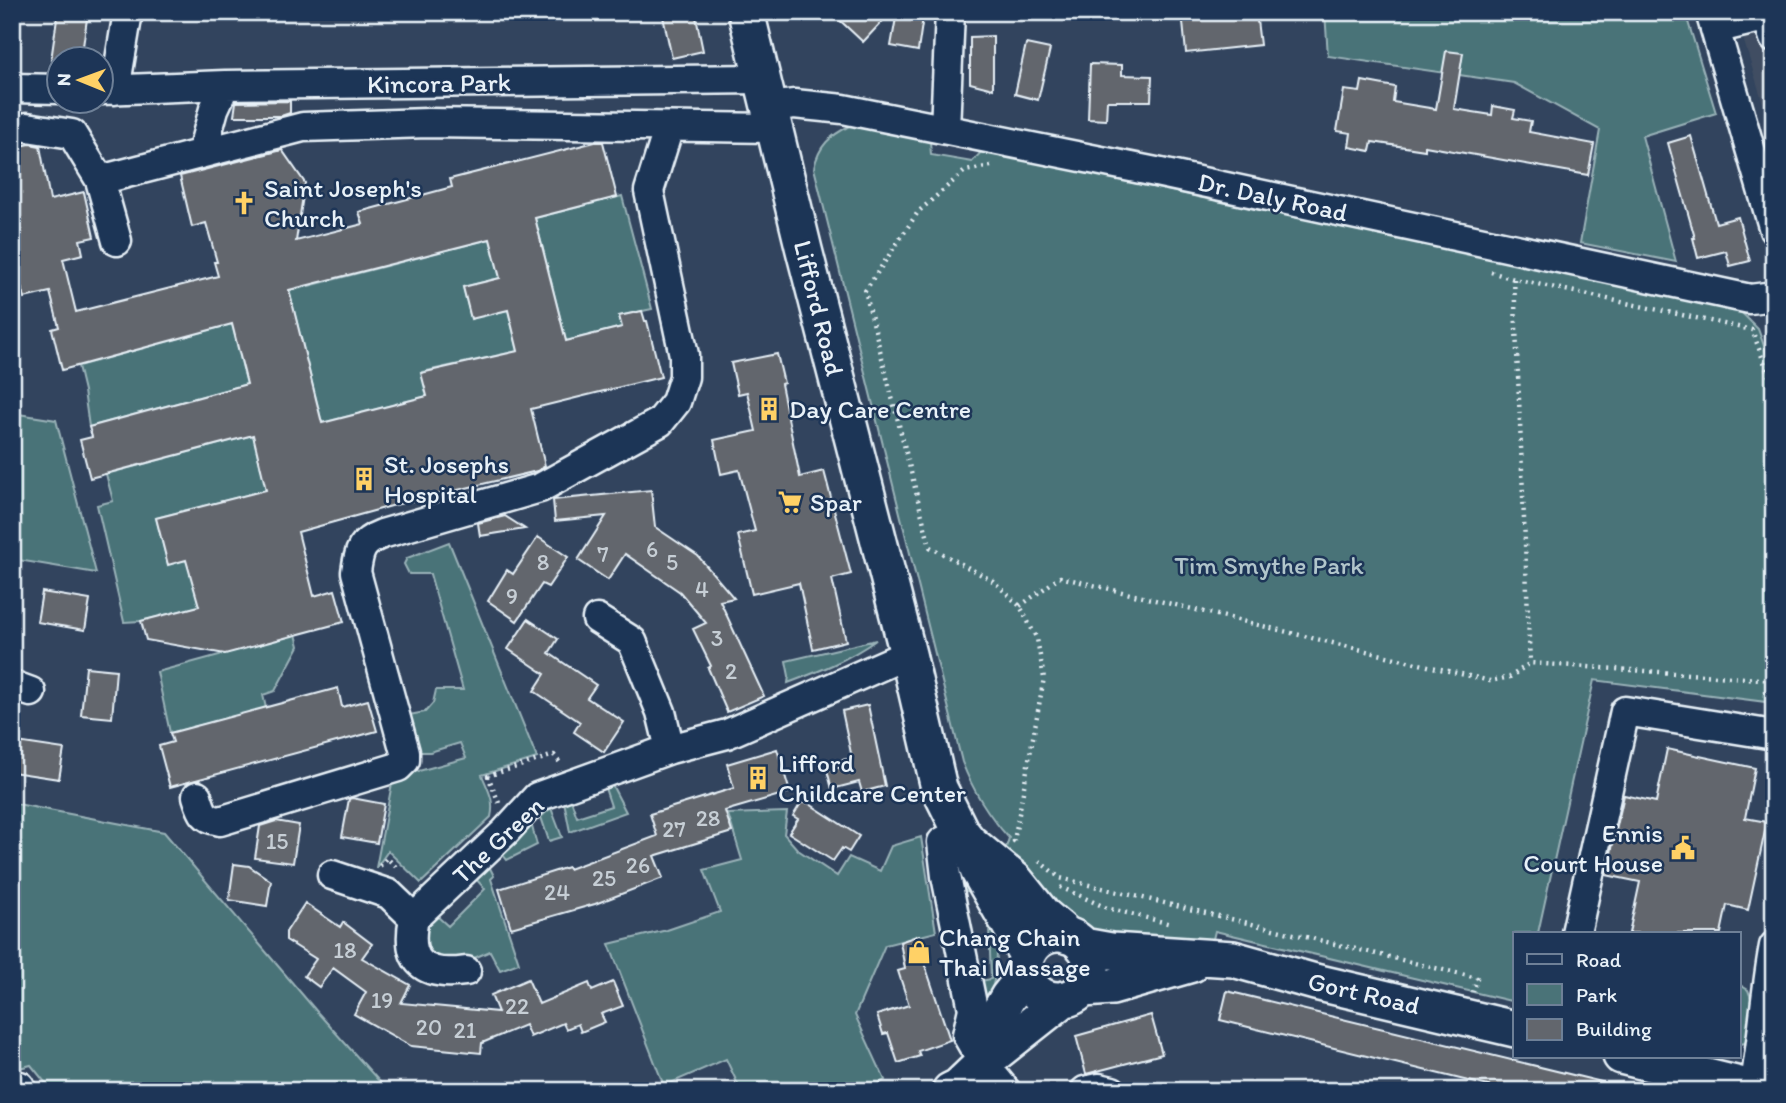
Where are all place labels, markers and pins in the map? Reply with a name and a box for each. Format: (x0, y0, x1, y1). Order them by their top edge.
place label: Saint Joseph's Church (264, 172, 422, 234)
church icon: Saint Joseph's Church (230, 189, 258, 217)
place label: Day Care Centre (789, 393, 971, 425)
building icon: Day Care Centre (755, 395, 783, 423)
place label: St. Josephs Hospital (384, 448, 509, 510)
building icon: St. Josephs Hospital (350, 465, 378, 493)
place label: Spar (810, 486, 862, 518)
supermarket icon: Spar (776, 488, 804, 516)
place label: Lifford Childcare Center (778, 747, 966, 809)
building icon: Lifford Childcare Center (744, 764, 772, 792)
place label: Ennis Court House (1523, 817, 1663, 879)
public building icon: Ennis Court House (1669, 834, 1697, 862)
place label: Chang Chain Thai Massage (939, 921, 1091, 983)
shop icon: Chang Chain Thai Massage (905, 938, 933, 966)

